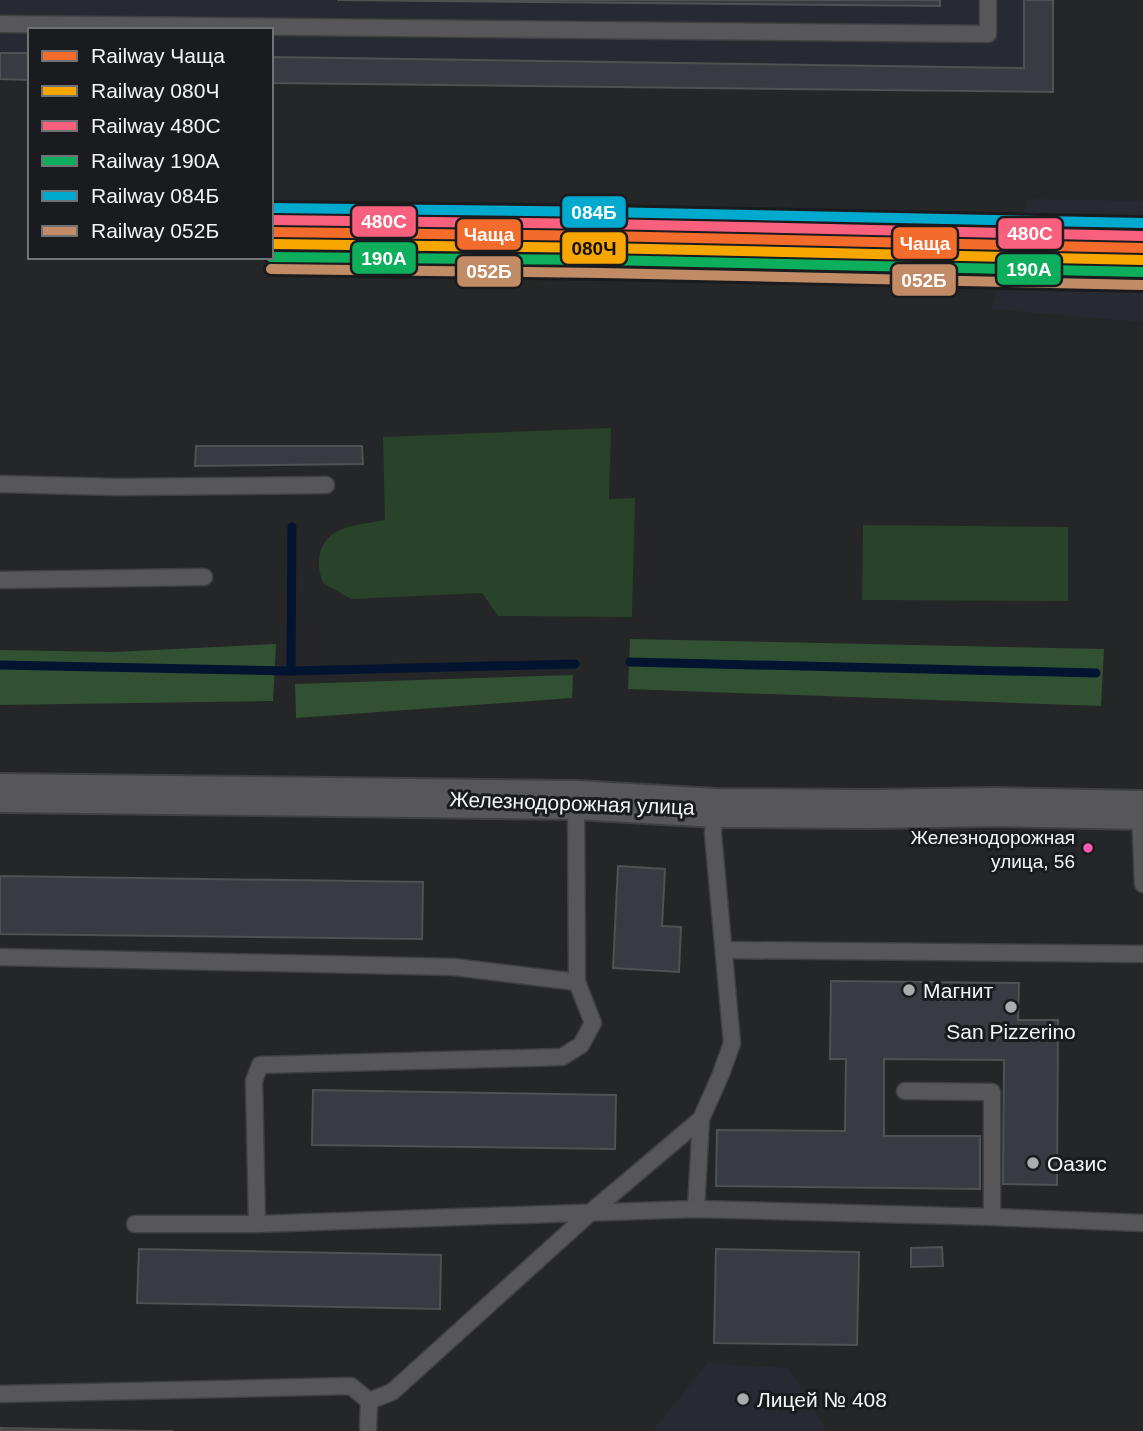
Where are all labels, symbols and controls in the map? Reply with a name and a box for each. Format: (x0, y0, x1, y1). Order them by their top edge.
legend (28, 28, 273, 259)
text: Railway Чаща (91, 44, 225, 67)
text: Railway 080Ч (91, 79, 219, 102)
text: Railway 480С (91, 114, 221, 137)
text: Railway 190А (91, 149, 219, 172)
text: Railway 084Б (91, 184, 219, 207)
line badge: 084Б (561, 195, 627, 229)
text: 084Б (571, 202, 617, 223)
line badge: 480С (351, 205, 417, 238)
text: 480С (361, 211, 407, 232)
line badge: 480С (997, 217, 1063, 250)
line badge: Чаща (456, 218, 522, 251)
text: Railway 052Б (91, 219, 219, 242)
text: 480С (1007, 223, 1053, 244)
text: Чаща (464, 224, 515, 245)
line badge: Чаща (892, 226, 958, 260)
line badge: 080Ч (561, 231, 627, 265)
text: Чаща (900, 233, 951, 254)
text: 080Ч (571, 238, 617, 259)
line badge: 190А (351, 241, 417, 275)
text: 190А (361, 248, 407, 269)
line badge: 190А (996, 253, 1062, 286)
line badge: 052Б (456, 255, 522, 288)
text: 190А (1006, 259, 1052, 280)
text: 052Б (466, 261, 512, 282)
line badge: 052Б (891, 263, 957, 297)
text: 052Б (901, 270, 947, 291)
street label: Железнодорожная улица (449, 787, 695, 819)
place label: Железнодорожная улица, 56 (911, 827, 1075, 872)
marker: Железнодорожная улица, 56 (1081, 841, 1095, 855)
place label: Магнит (923, 979, 993, 1002)
marker: Магнит (901, 982, 917, 998)
marker: San Pizzerino (1003, 999, 1019, 1015)
place label: San Pizzerino (946, 1020, 1076, 1043)
place label: Оазис (1047, 1152, 1107, 1175)
marker: Оазис (1025, 1155, 1041, 1171)
place label: Лицей № 408 (757, 1388, 887, 1411)
marker: Лицей № 408 (735, 1391, 751, 1407)

